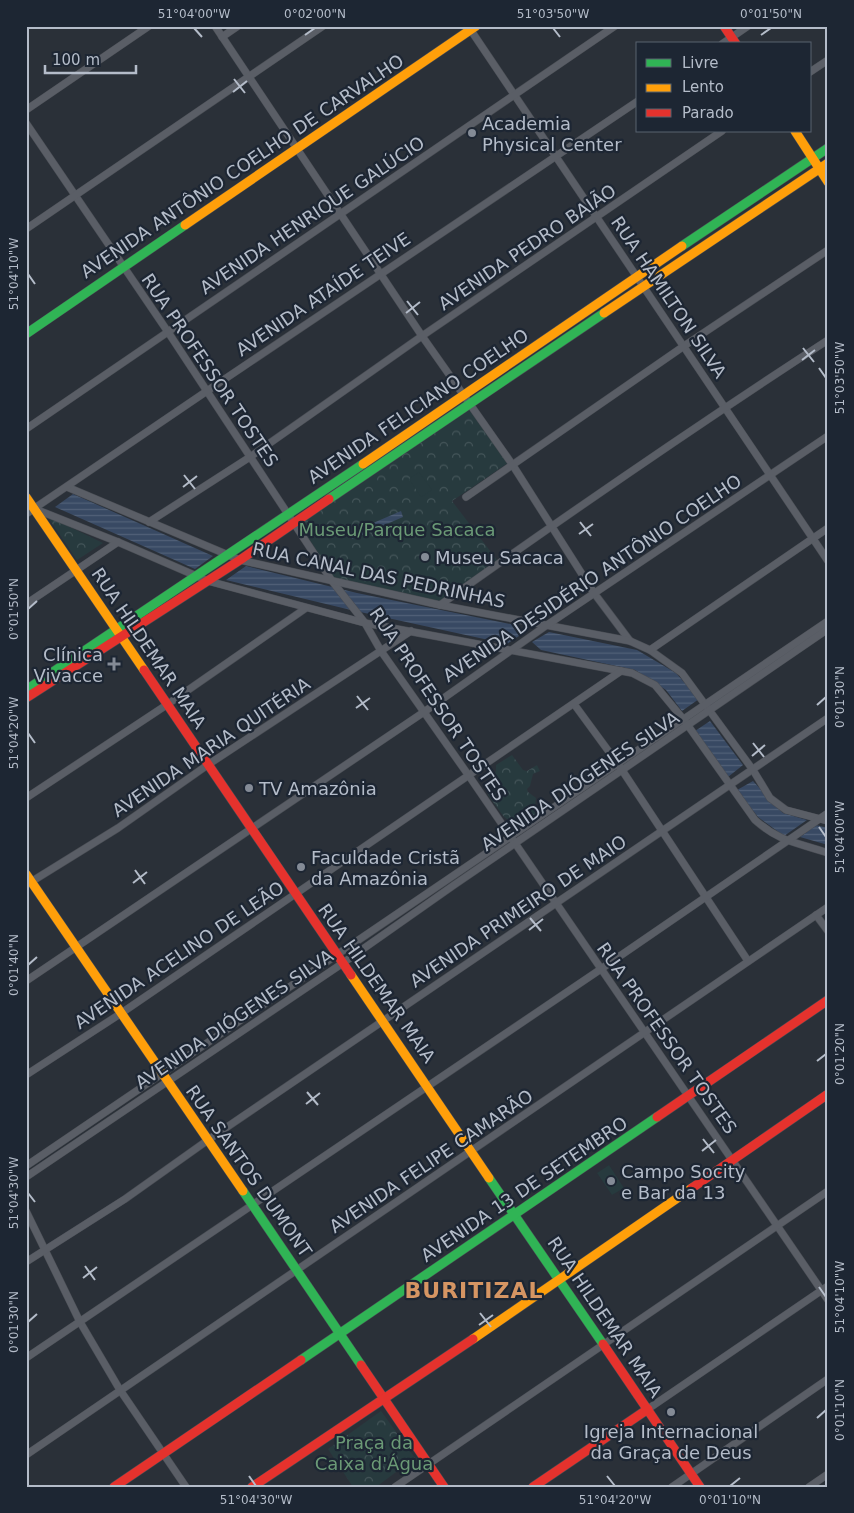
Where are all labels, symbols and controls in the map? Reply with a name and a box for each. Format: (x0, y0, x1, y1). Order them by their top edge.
text: 51°04'00"W (158, 7, 230, 21)
text: 0°02'00"N (284, 7, 346, 21)
text: 51°03'50"W (517, 7, 589, 21)
text: 0°01'50"N (740, 7, 802, 21)
scale bar (45, 42, 136, 74)
legend (636, 42, 812, 132)
street label: AVENIDA ANTÔNIO COELHO DE CARVALHO (77, 50, 407, 282)
text: 100 m (52, 51, 100, 69)
text: Livre (682, 54, 718, 72)
text: Lento (682, 78, 724, 96)
text: Parado (682, 104, 734, 122)
place label: Academia Physical Center (482, 113, 622, 155)
marker: Academia Physical Center (466, 127, 478, 139)
street label: AVENIDA HENRIQUE GALÚCIO (196, 132, 428, 298)
street label: AVENIDA PEDRO BAIÃO (434, 180, 620, 314)
street label: RUA HAMILTON SILVA (607, 212, 731, 382)
street label: AVENIDA ATAÍDE TEIVE (232, 228, 414, 360)
text: 51°04'10"W (7, 238, 21, 310)
street label: RUA PROFESSOR TOSTES (137, 269, 283, 471)
street label: AVENIDA FELICIANO COELHO (304, 324, 532, 488)
text: 51°03'50"W (833, 342, 847, 414)
street label: AVENIDA DESIDÉRIO ANTÔNIO COELHO (439, 470, 745, 686)
park label: Museu/Parque Sacaca (299, 519, 495, 540)
street label: RUA CANAL DAS PEDRINHAS (251, 538, 507, 612)
place label: Museu Sacaca (435, 547, 564, 568)
marker: Museu Sacaca (419, 551, 431, 563)
street label: RUA HILDEMAR MAIA (87, 564, 211, 733)
text: 0°01'50"N (7, 578, 21, 640)
street label: RUA PROFESSOR TOSTES (365, 603, 511, 805)
place label: Clínica Vivacce (34, 644, 103, 686)
marker: Clínica Vivacce (107, 657, 121, 671)
text: 0°01'30"N (833, 666, 847, 728)
street label: AVENIDA MARIA QUITÉRIA (108, 672, 314, 821)
text: 51°04'20"W (7, 697, 21, 769)
street label: AVENIDA DIÓGENES SILVA (477, 706, 683, 855)
place label: TV Amazônia (258, 778, 377, 799)
marker: TV Amazônia (243, 782, 255, 794)
text: 51°04'00"W (833, 801, 847, 873)
street label: AVENIDA PRIMEIRO DE MAIO (406, 831, 630, 991)
place label: Faculdade Cristã da Amazônia (311, 847, 460, 889)
marker: Faculdade Cristã da Amazônia (295, 861, 307, 873)
street label: AVENIDA ACELINO DE LEÃO (70, 877, 288, 1033)
street label: RUA HILDEMAR MAIA (314, 899, 440, 1067)
text: 0°01'40"N (7, 934, 21, 996)
street label: RUA PROFESSOR TOSTES (593, 938, 741, 1138)
street label: AVENIDA DIÓGENES SILVA (131, 944, 337, 1093)
text: 0°01'20"N (833, 1023, 847, 1085)
street label: RUA SANTOS DUMONT (182, 1081, 317, 1262)
street label: AVENIDA FELIPE CAMARÃO (325, 1085, 537, 1237)
street label: AVENIDA 13 DE SETEMBRO (417, 1112, 631, 1266)
text: 51°04'30"W (7, 1157, 21, 1229)
place label: Campo Socity e Bar da 13 (621, 1161, 746, 1203)
marker: Campo Socity e Bar da 13 (605, 1175, 617, 1187)
street label: RUA HILDEMAR MAIA (543, 1233, 667, 1402)
text: 51°04'10"W (833, 1261, 847, 1333)
district label: BURITIZAL (405, 1278, 543, 1303)
text: 0°01'30"N (7, 1291, 21, 1353)
text: 0°01'10"N (833, 1379, 847, 1441)
marker: Igreja Internacional da Graça de Deus (665, 1406, 677, 1418)
place label: Igreja Internacional da Graça de Deus (584, 1421, 758, 1463)
park label: Praça da Caixa d'Água (315, 1432, 433, 1474)
text: 51°04'30"W (220, 1493, 292, 1507)
text: 51°04'20"W (579, 1493, 651, 1507)
text: 0°01'10"N (699, 1493, 761, 1507)

